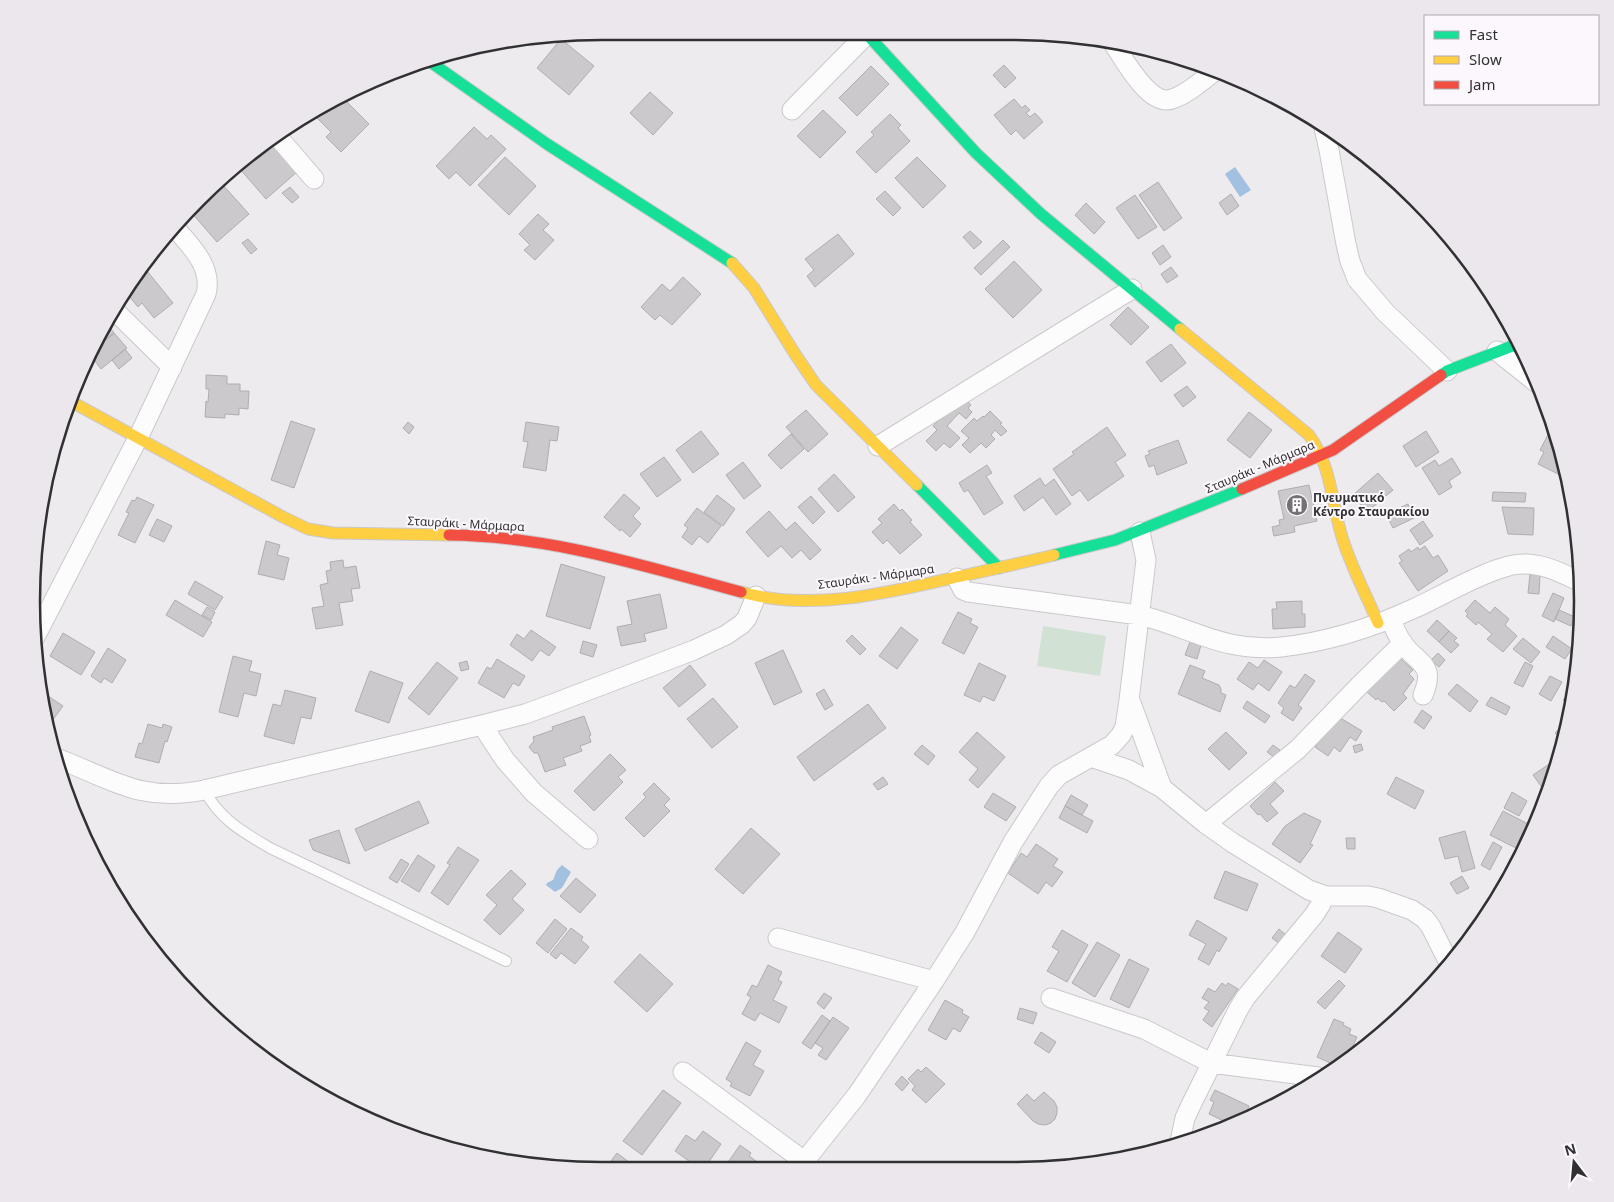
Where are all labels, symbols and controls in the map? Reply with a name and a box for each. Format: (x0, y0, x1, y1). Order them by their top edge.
legend (1424, 15, 1599, 105)
text: Fast (1469, 24, 1498, 44)
text: Slow (1469, 49, 1502, 69)
text: Jam (1467, 74, 1496, 94)
street label: Σταυράκι - Μάρμαρα (1202, 436, 1318, 497)
place label: Πνευματικό Κέντρο Σταυρακίου (1313, 489, 1429, 520)
building icon: Πνευματικό Κέντρο Σταυρακίου (1285, 493, 1309, 517)
street label: Σταυράκι - Μάρμαρα (407, 512, 526, 535)
street label: Σταυράκι - Μάρμαρα (817, 560, 936, 593)
north arrow (1549, 1137, 1599, 1187)
text: N (1562, 1138, 1578, 1160)

